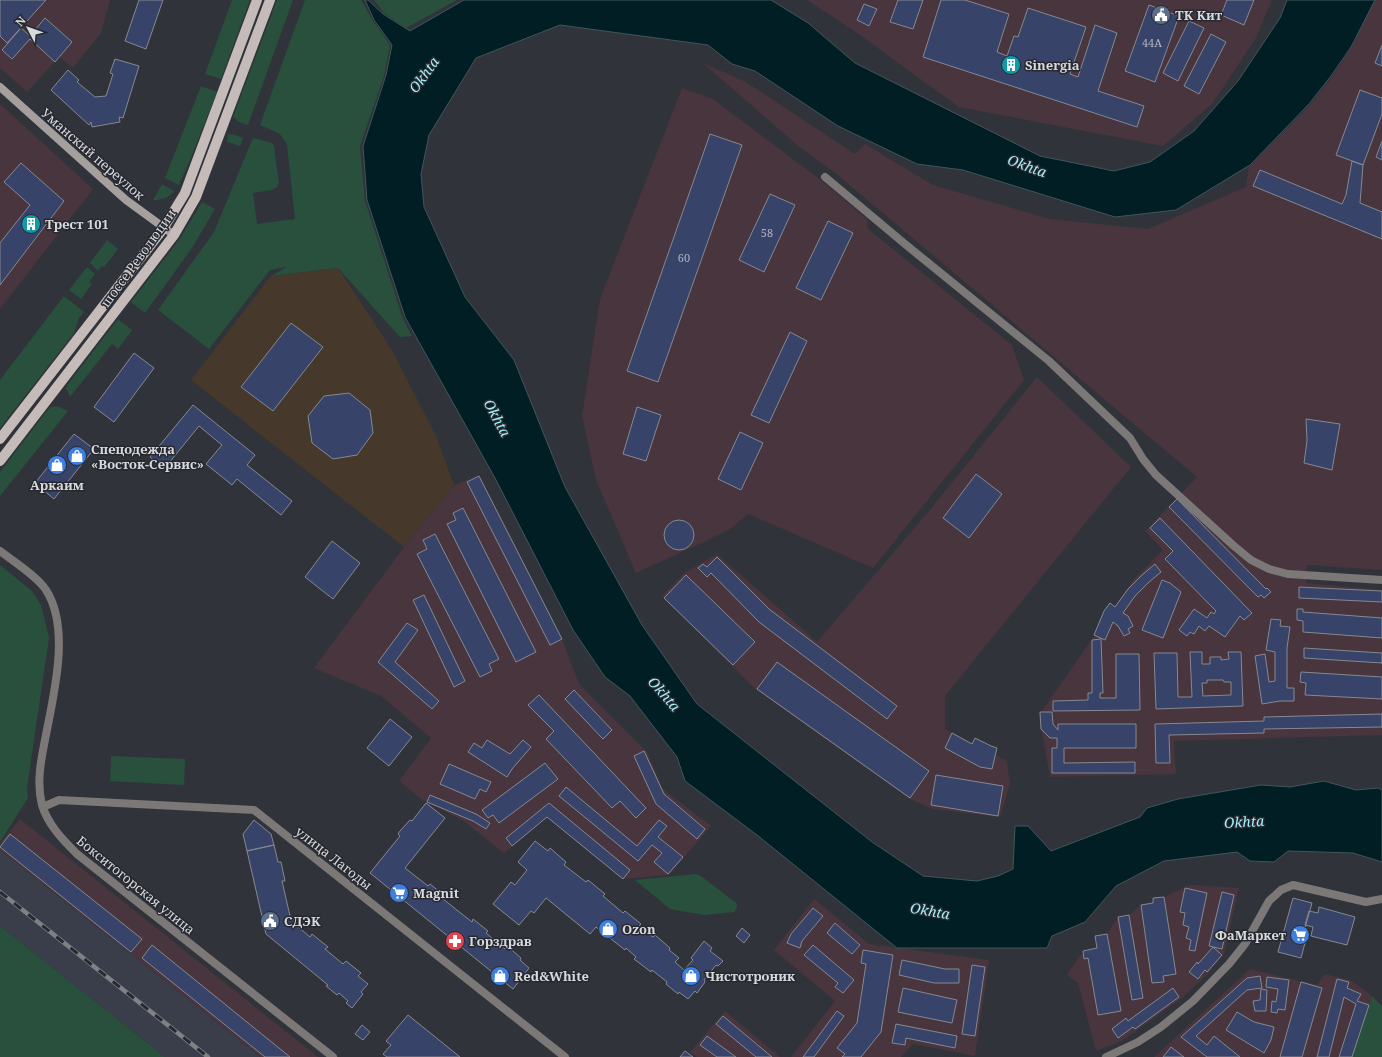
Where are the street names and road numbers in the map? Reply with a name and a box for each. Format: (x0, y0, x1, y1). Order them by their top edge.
street label: Уманский переулок (37, 104, 149, 204)
street label: шоссе Революции (96, 205, 180, 311)
street label: улица Лагоды (292, 822, 376, 894)
street label: Бокситогорская улица (73, 832, 199, 938)

